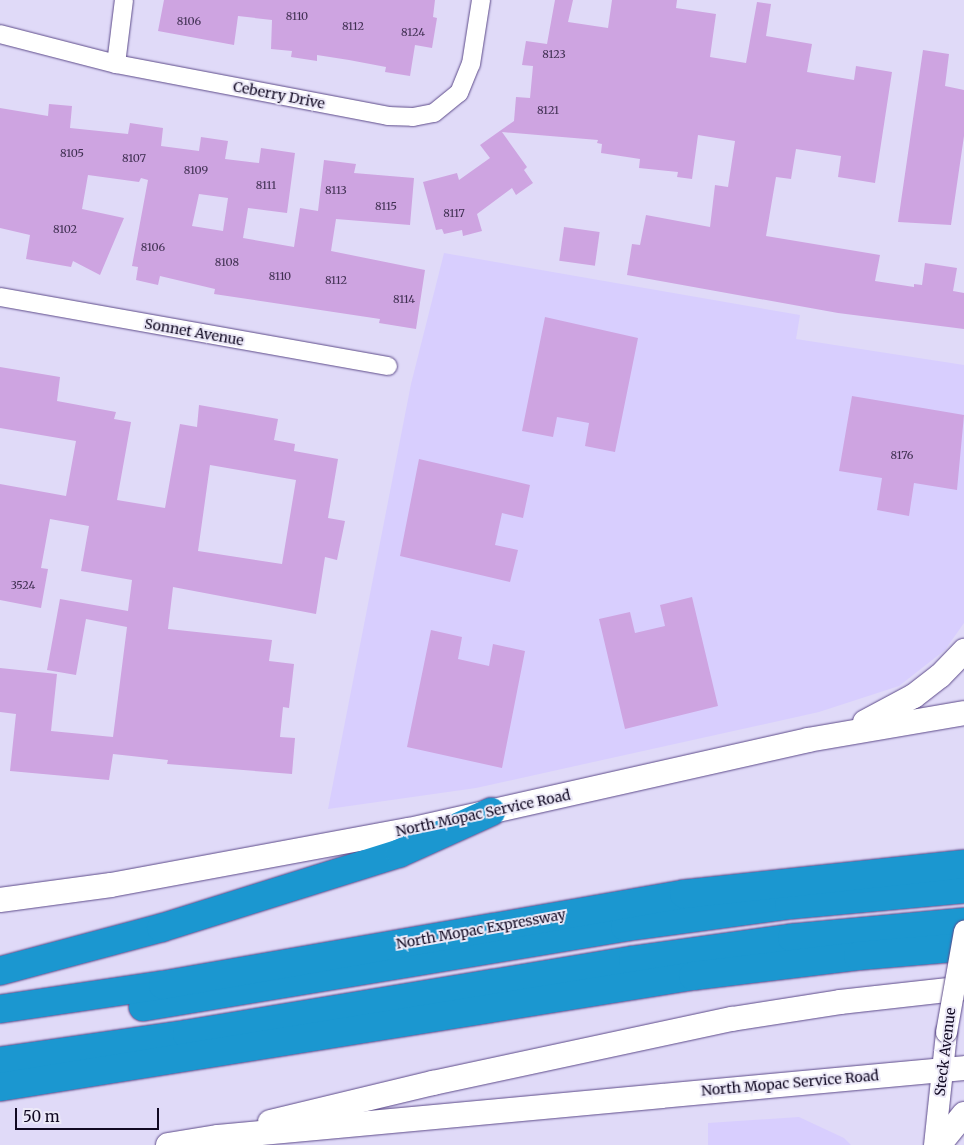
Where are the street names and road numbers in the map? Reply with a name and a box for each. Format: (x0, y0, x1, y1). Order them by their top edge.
street label: Ceberry Drive (232, 78, 326, 112)
street label: Sonnet Avenue (143, 315, 245, 349)
street label: North Mopac Service Road (394, 786, 572, 840)
street label: North Mopac Expressway (395, 906, 567, 952)
street label: Steck Avenue (931, 1007, 959, 1097)
street label: North Mopac Service Road (701, 1067, 879, 1099)

